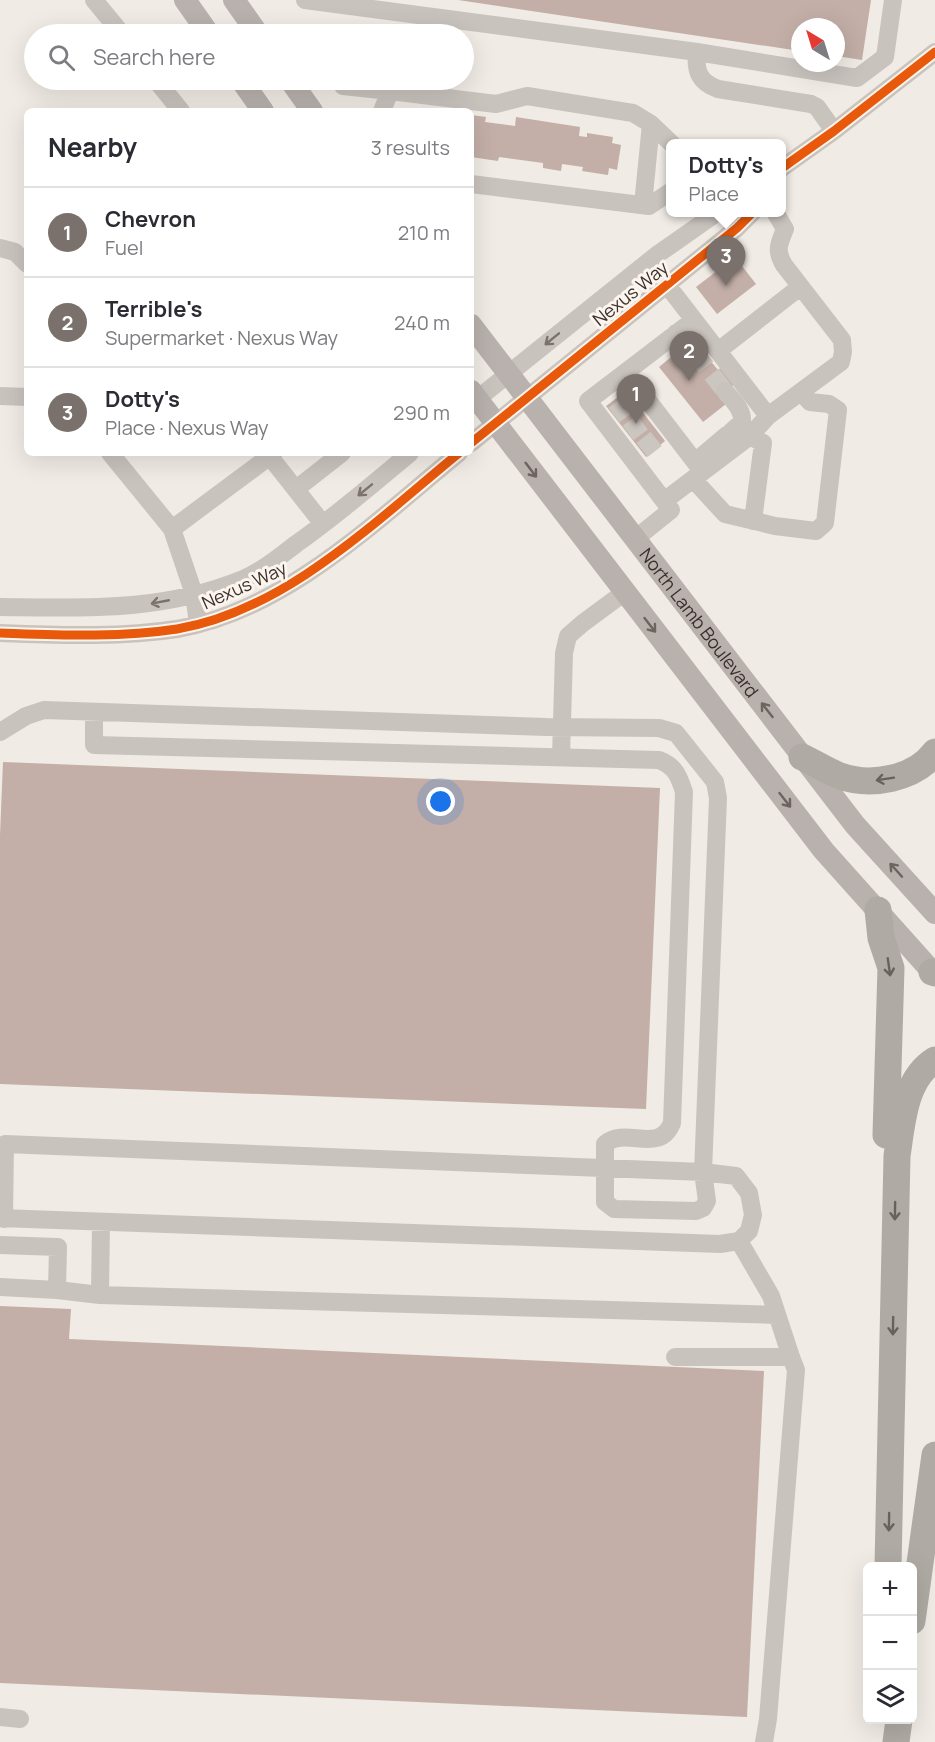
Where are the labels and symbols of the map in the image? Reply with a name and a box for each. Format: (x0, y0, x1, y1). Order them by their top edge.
north arrow (791, 18, 845, 72)
pin: 3 (706, 236, 746, 286)
street label: Nexus Way (587, 255, 673, 331)
pin: 2 (670, 332, 708, 381)
one-way arrow (544, 333, 560, 346)
pin: 1 (616, 374, 656, 424)
one-way arrow (525, 461, 537, 477)
one-way arrow (358, 483, 373, 497)
street label: North Lamb Boulevard (634, 543, 764, 702)
street label: Nexus Way (198, 555, 291, 614)
one-way arrow (151, 597, 171, 608)
one-way arrow (643, 616, 656, 632)
one-way arrow (760, 702, 773, 718)
one-way arrow (876, 774, 895, 785)
your location (426, 787, 455, 816)
one-way arrow (779, 792, 792, 808)
one-way arrow (889, 863, 903, 878)
one-way arrow (884, 957, 895, 977)
one-way arrow (890, 1201, 901, 1221)
one-way arrow (887, 1315, 899, 1335)
one-way arrow (883, 1512, 895, 1532)

